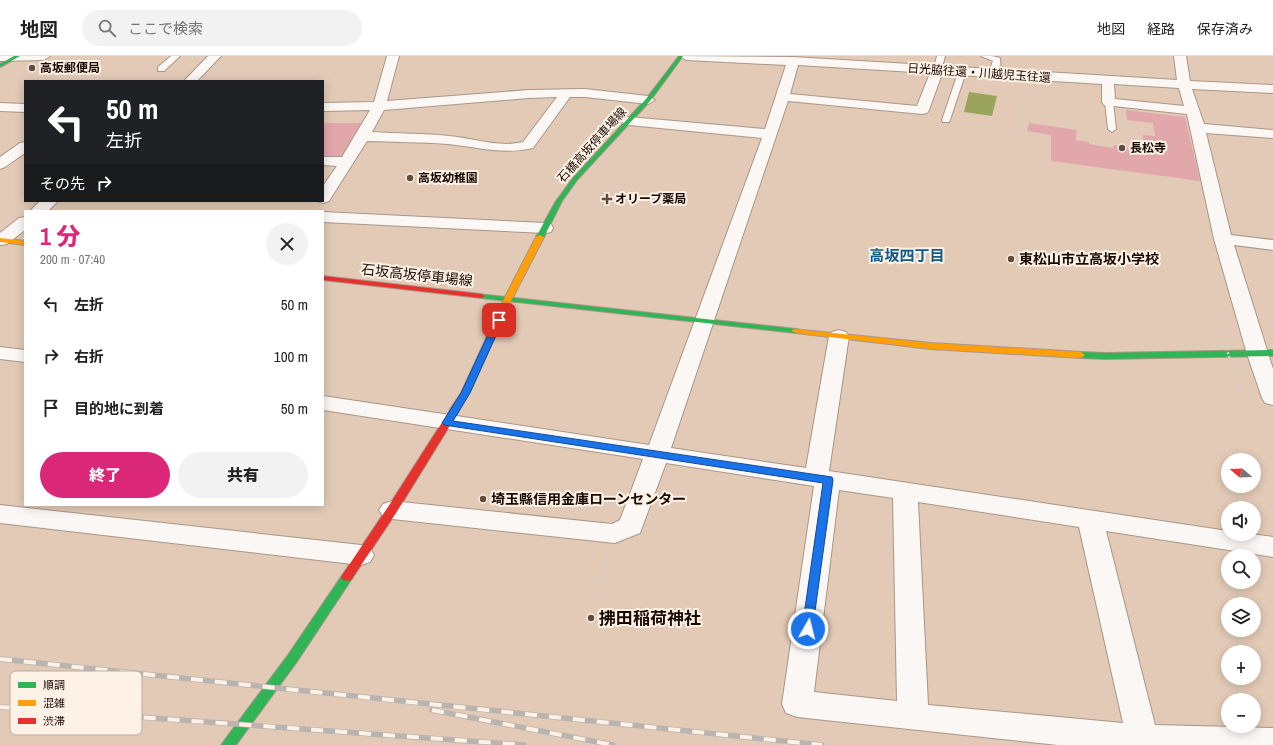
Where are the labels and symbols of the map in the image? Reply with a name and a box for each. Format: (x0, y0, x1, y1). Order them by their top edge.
place label: 高坂郵便局 (40, 60, 100, 76)
street label: 日光脇往還・川越児玉往還 (907, 60, 1051, 86)
marker: 高坂郵便局 (27, 63, 37, 73)
street label: 石橋高坂停車場線 (554, 104, 630, 186)
place label: 長松寺 (1130, 140, 1166, 156)
marker: 長松寺 (1117, 143, 1127, 153)
place label: 高坂幼稚園 (418, 170, 478, 186)
marker: 高坂幼稚園 (405, 173, 415, 183)
place label: オリーブ薬局 (615, 191, 686, 207)
marker: オリーブ薬局 (602, 194, 612, 204)
district label: 高坂四丁目 (869, 245, 945, 266)
place label: 東松山市立高坂小学校 (1019, 250, 1159, 268)
marker: 東松山市立高坂小学校 (1006, 254, 1016, 264)
street label: 石坂高坂停車場線 (360, 260, 474, 290)
pin (482, 303, 516, 337)
north arrow (1221, 453, 1261, 493)
place label: 埼玉縣信用金庫ローンセンター (491, 490, 686, 508)
marker: 埼玉縣信用金庫ローンセンター (478, 494, 488, 504)
place label: 拂田稲荷神社 (599, 606, 701, 629)
position arrow (787, 608, 829, 650)
marker: 拂田稲荷神社 (586, 613, 596, 623)
legend (10, 671, 142, 735)
text: 順調 (43, 678, 65, 692)
text: 混雑 (43, 696, 65, 710)
text: 渋滞 (43, 714, 65, 728)

